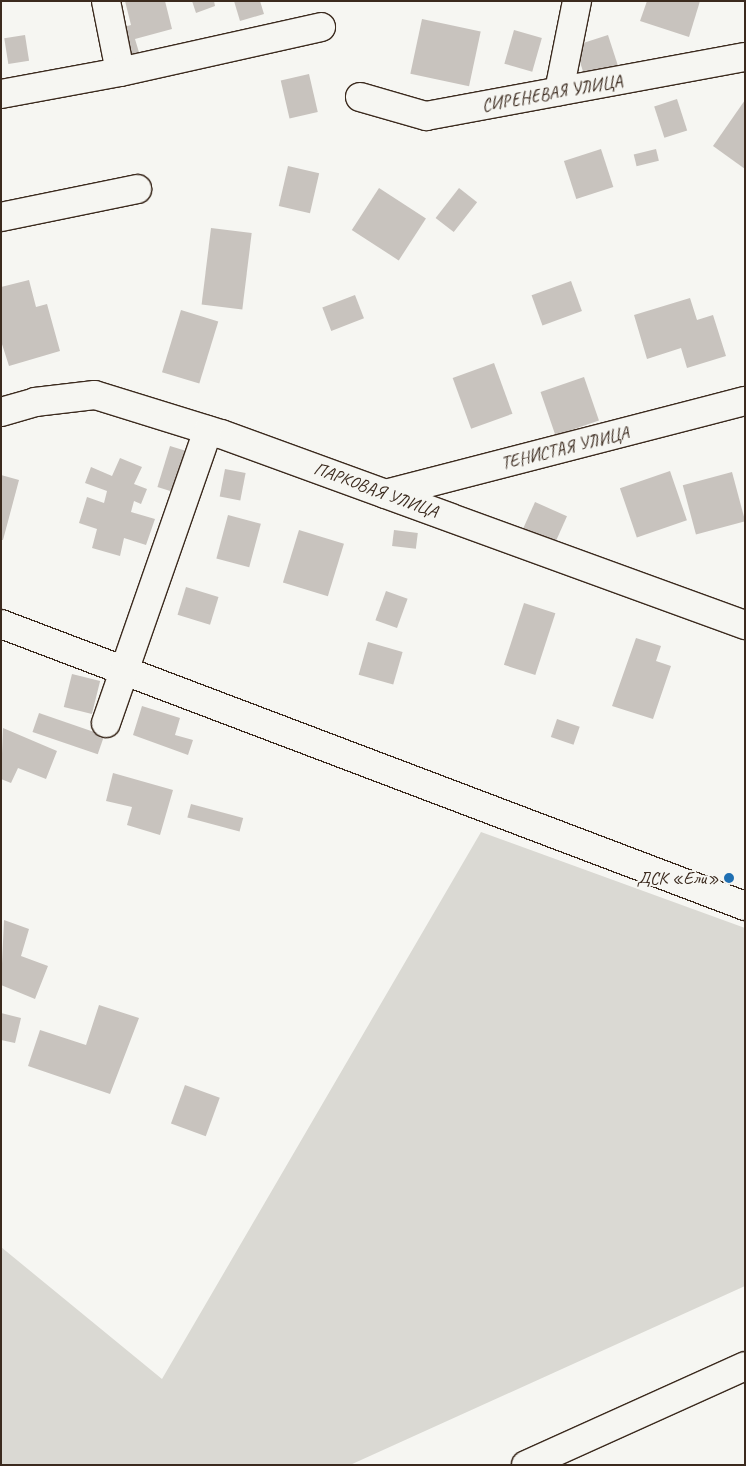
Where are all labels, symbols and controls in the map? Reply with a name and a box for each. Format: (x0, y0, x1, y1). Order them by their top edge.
street label: СИРЕНЕВАЯ УЛИЦА (480, 70, 624, 116)
street label: ТЕНИСТАЯ УЛИЦА (499, 422, 631, 474)
street label: ПАРКОВАЯ УЛИЦА (311, 458, 441, 522)
place label: ДСК «Ели» (637, 867, 719, 889)
marker: ДСК «Ели» (723, 872, 735, 884)

